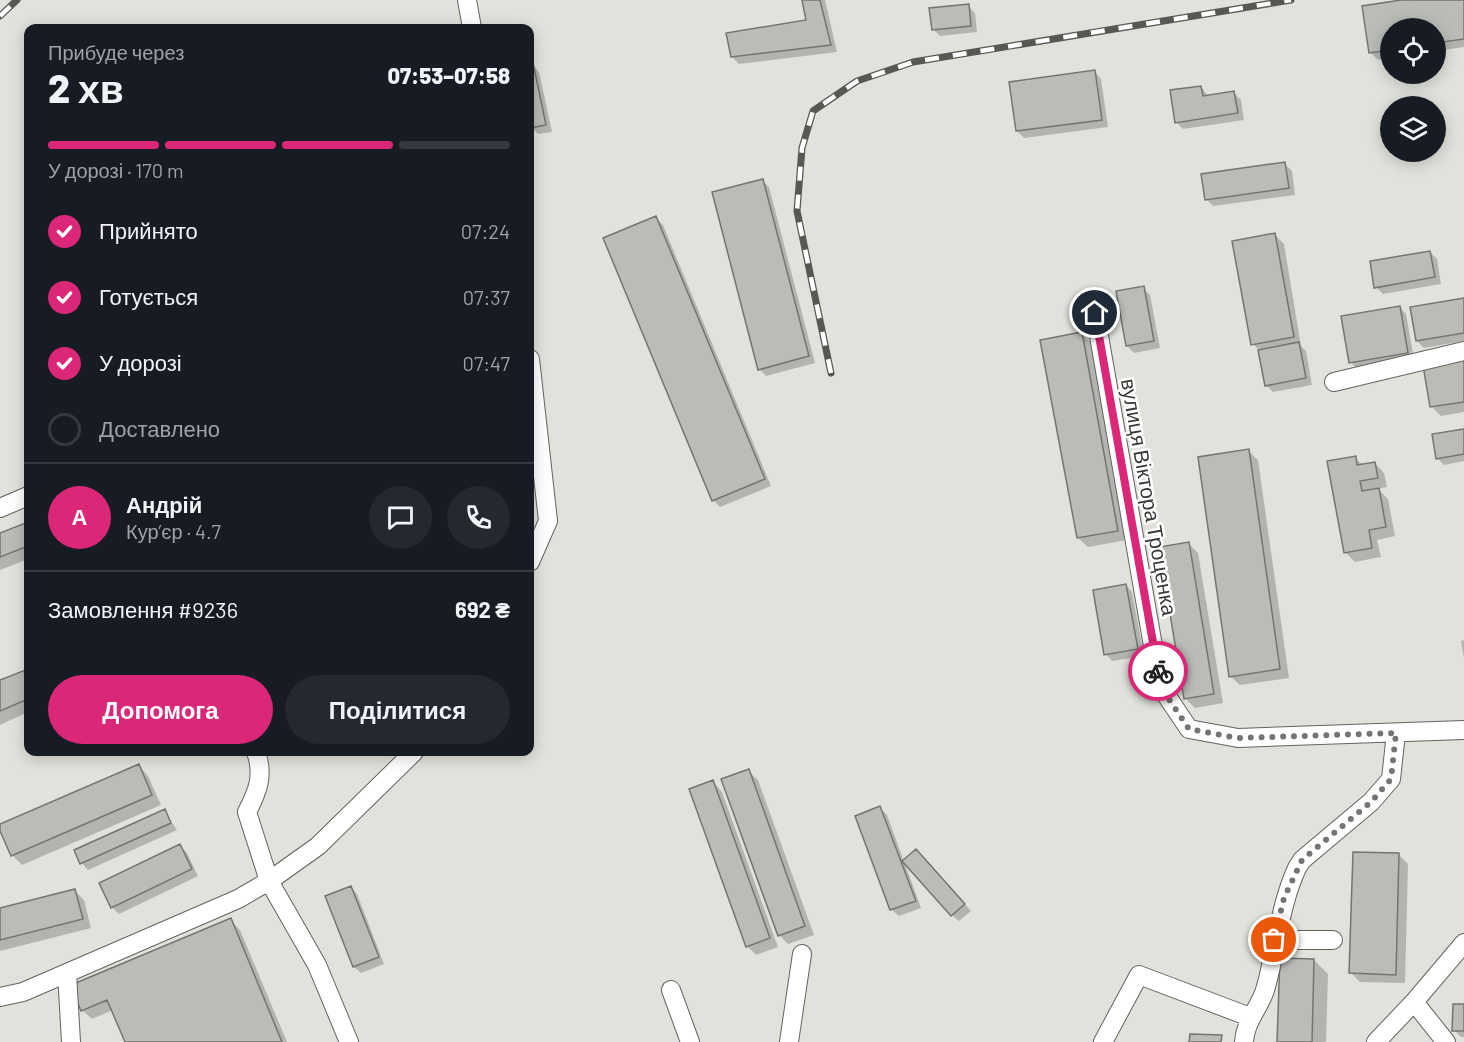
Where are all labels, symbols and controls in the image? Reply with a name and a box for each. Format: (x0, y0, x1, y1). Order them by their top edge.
map controls (1380, 18, 1446, 162)
button: locate (1380, 18, 1446, 84)
text: Прибуде через (48, 40, 184, 64)
text: 07:53–07:58 (387, 62, 510, 88)
text: 2 хв (48, 64, 124, 111)
button: layers (1380, 96, 1446, 162)
text: У дорозі · 170 m (48, 158, 184, 182)
icon: check (48, 215, 81, 248)
text: Прийнято (99, 217, 198, 243)
text: 07:24 (461, 219, 510, 243)
icon: check (48, 281, 81, 314)
text: Готується (99, 283, 198, 309)
text: 07:37 (463, 285, 510, 309)
pin (1069, 287, 1120, 338)
icon: home (1078, 296, 1111, 329)
icon: check (48, 347, 81, 380)
text: У дорозі (99, 349, 182, 375)
text: 07:47 (463, 351, 510, 375)
street label: вулиця Віктора Троценка (1117, 376, 1183, 618)
text: Доставлено (99, 415, 220, 441)
button: chat (369, 486, 432, 549)
button: phone (447, 486, 510, 549)
text: Андрій (126, 491, 202, 517)
text: А (72, 503, 87, 529)
text: Кур’єр · 4.7 (126, 519, 221, 543)
text: Замовлення #9236 (48, 596, 238, 622)
text: 692 ₴ (455, 596, 510, 622)
courier (1128, 641, 1188, 701)
icon: bike (1142, 655, 1175, 688)
button: Допомога (48, 675, 273, 744)
button: Поділитися (285, 675, 510, 744)
pin (1248, 914, 1299, 965)
icon: bag (1257, 923, 1290, 956)

